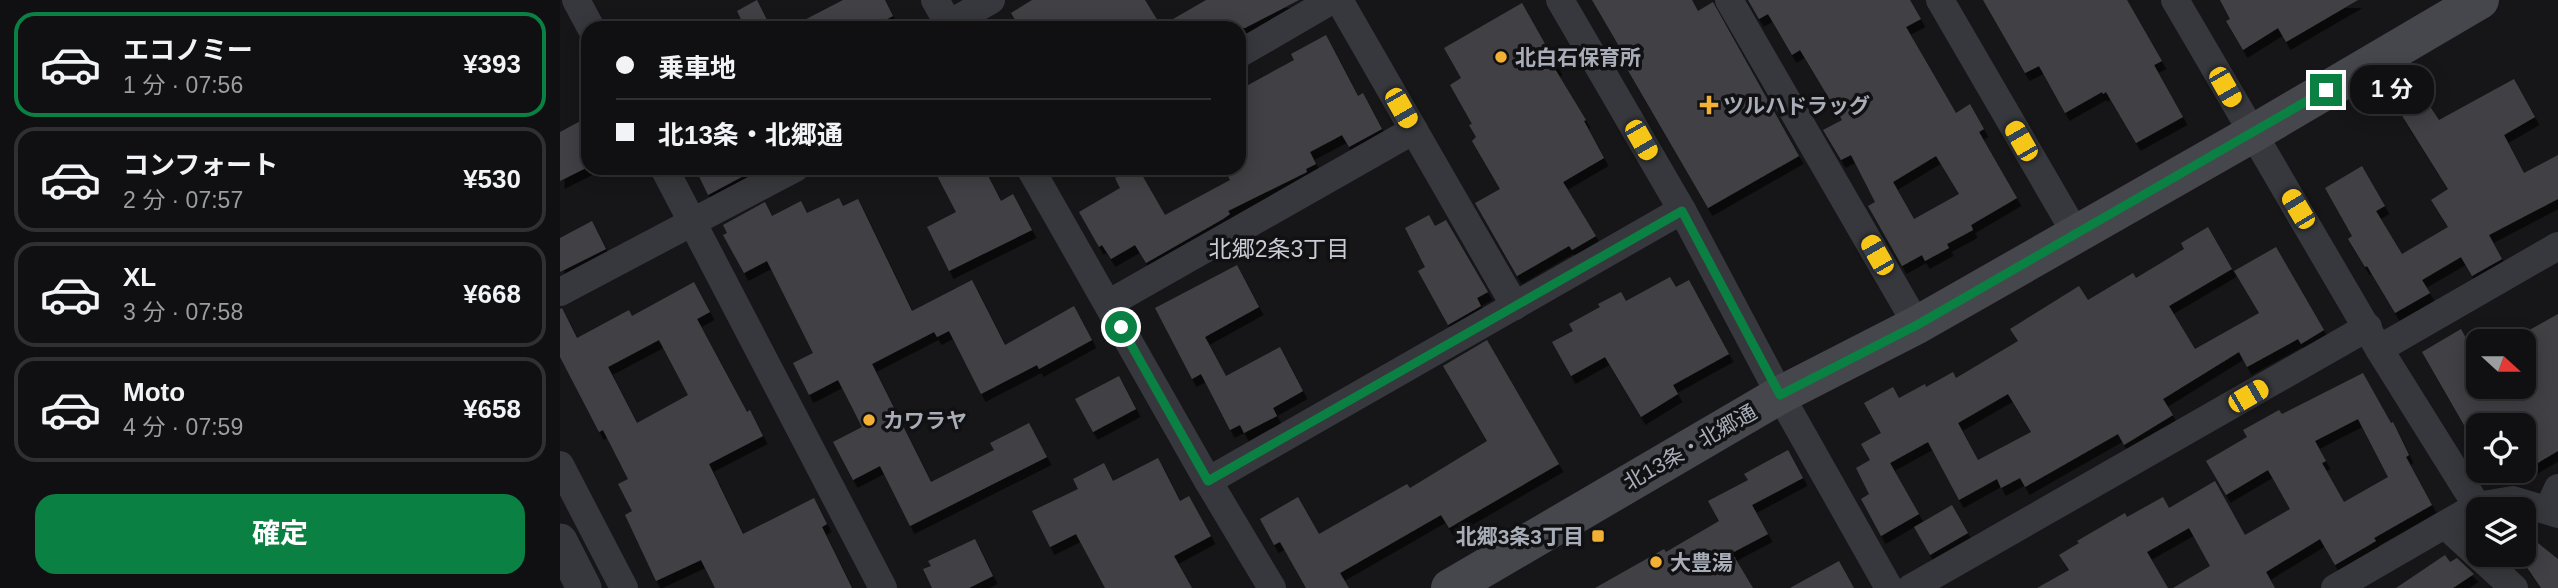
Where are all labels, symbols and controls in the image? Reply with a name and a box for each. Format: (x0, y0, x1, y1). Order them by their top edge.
icon: car (39, 33, 102, 96)
text: エコノミー (123, 35, 253, 65)
place label: 北白石保育所 (1515, 46, 1641, 69)
text: ¥393 (463, 49, 521, 79)
marker: 北白石保育所 (1493, 49, 1509, 65)
text: 乗車地 (658, 53, 736, 83)
car (2206, 64, 2245, 110)
callout: 1 分 (2350, 66, 2434, 114)
text: 1 分 · 07:56 (123, 72, 243, 98)
route end (2310, 74, 2342, 106)
text: 1 分 (2371, 76, 2413, 102)
car (1382, 85, 1421, 131)
place label: ツルハドラッグ (1723, 94, 1870, 117)
marker: ツルハドラッグ (1701, 97, 1717, 113)
car (1622, 117, 1661, 163)
car (2002, 118, 2041, 164)
text: 北13条・北郷通 (658, 120, 843, 150)
icon: car (39, 148, 102, 211)
text: コンフォート (123, 150, 278, 180)
text: ¥530 (463, 164, 521, 194)
car (2279, 186, 2318, 232)
text: 2 分 · 07:57 (123, 187, 243, 213)
car (1858, 232, 1897, 278)
district label: 北郷2条3丁目 (1209, 236, 1349, 262)
text: XL (123, 262, 156, 292)
icon: car (39, 263, 102, 326)
text: ¥668 (463, 279, 521, 309)
text: 3 分 · 07:58 (123, 299, 243, 325)
route start (1105, 311, 1137, 343)
north arrow (2466, 329, 2536, 399)
map controls (2466, 329, 2536, 567)
car (2225, 376, 2272, 416)
text: Moto (123, 377, 185, 407)
icon: car (39, 378, 102, 441)
text: ¥658 (463, 394, 521, 424)
street label: 北13条・北郷通 (1620, 400, 1760, 494)
place label: カワラヤ (883, 409, 967, 432)
marker: カワラヤ (861, 412, 877, 428)
button: locate (2466, 413, 2536, 483)
text: 4 分 · 07:59 (123, 414, 243, 440)
button: 確定 (35, 494, 525, 574)
button: layers (2466, 497, 2536, 567)
place label: 北郷3条3丁目 (1456, 525, 1584, 548)
marker: 北郷3条3丁目 (1590, 528, 1606, 544)
place label: 大豊湯 (1670, 551, 1733, 574)
marker: 大豊湯 (1648, 554, 1664, 570)

